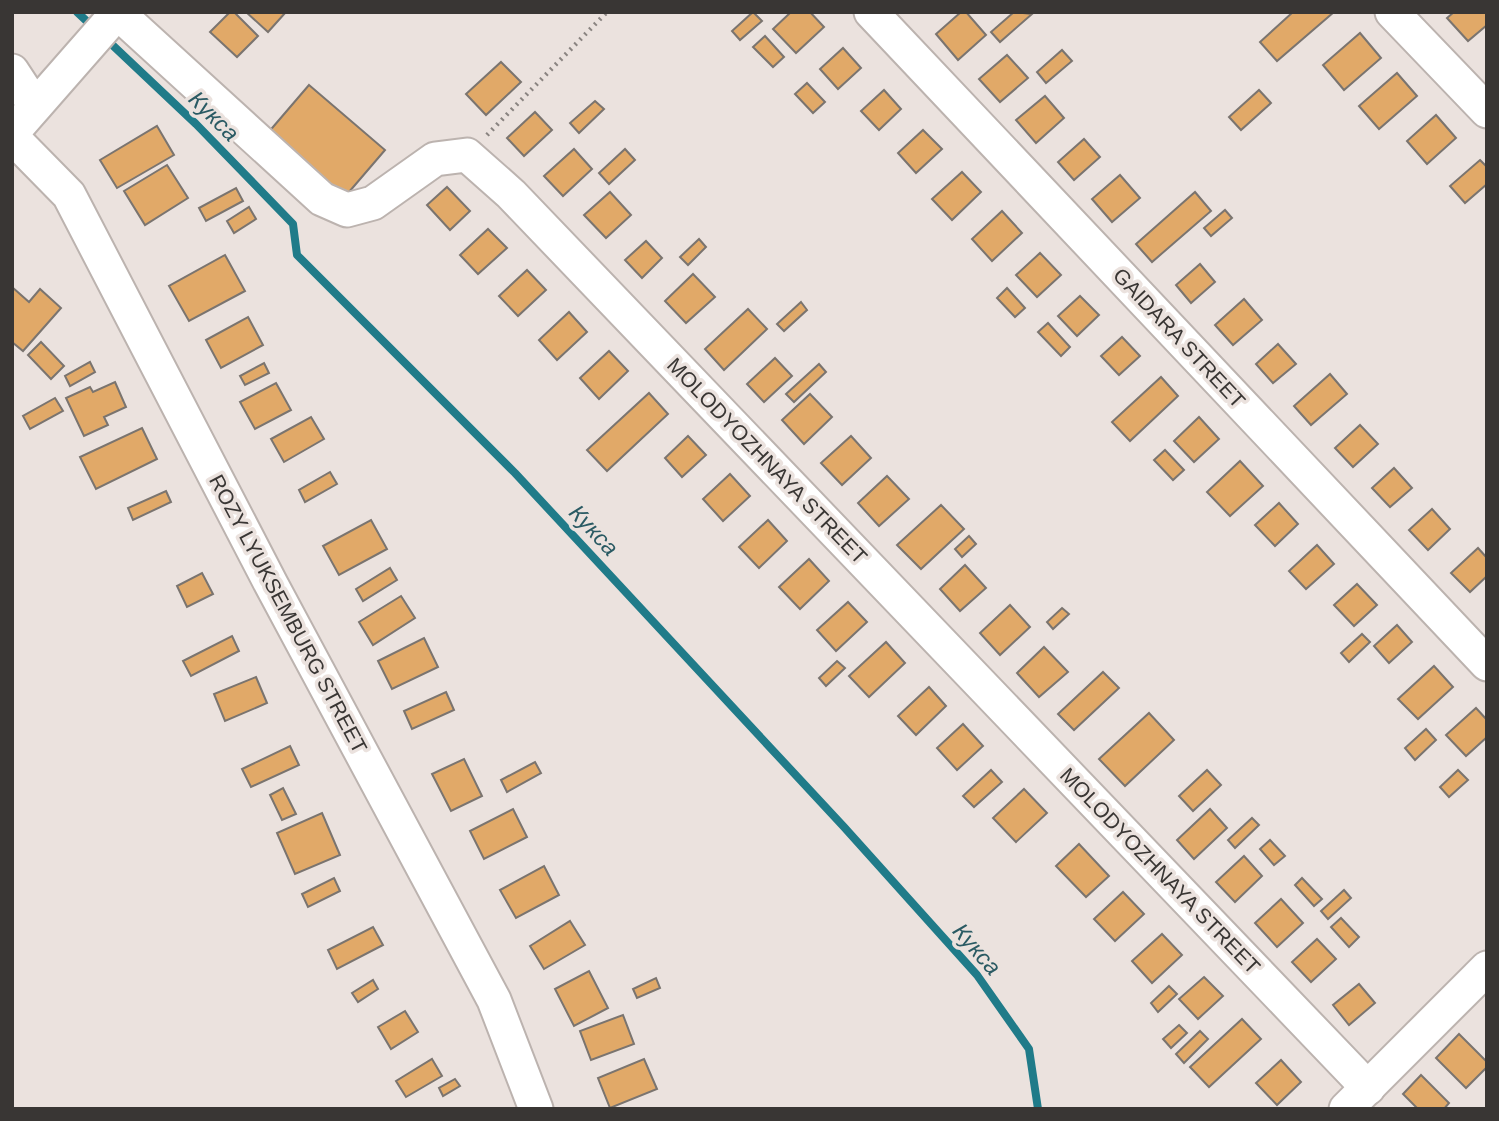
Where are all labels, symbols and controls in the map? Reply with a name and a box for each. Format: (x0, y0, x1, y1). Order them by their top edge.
water label: Кукса (184, 86, 244, 146)
street label: GAIDARA STREET (1109, 263, 1250, 412)
street label: MOLODYOZHNAYA STREET (663, 353, 872, 568)
street label: ROZY LYUKSEMBURG STREET (205, 471, 372, 757)
water label: Кукса (564, 499, 624, 561)
street label: MOLODYOZHNAYA STREET (1056, 763, 1265, 978)
water label: Кукса (948, 918, 1006, 980)

